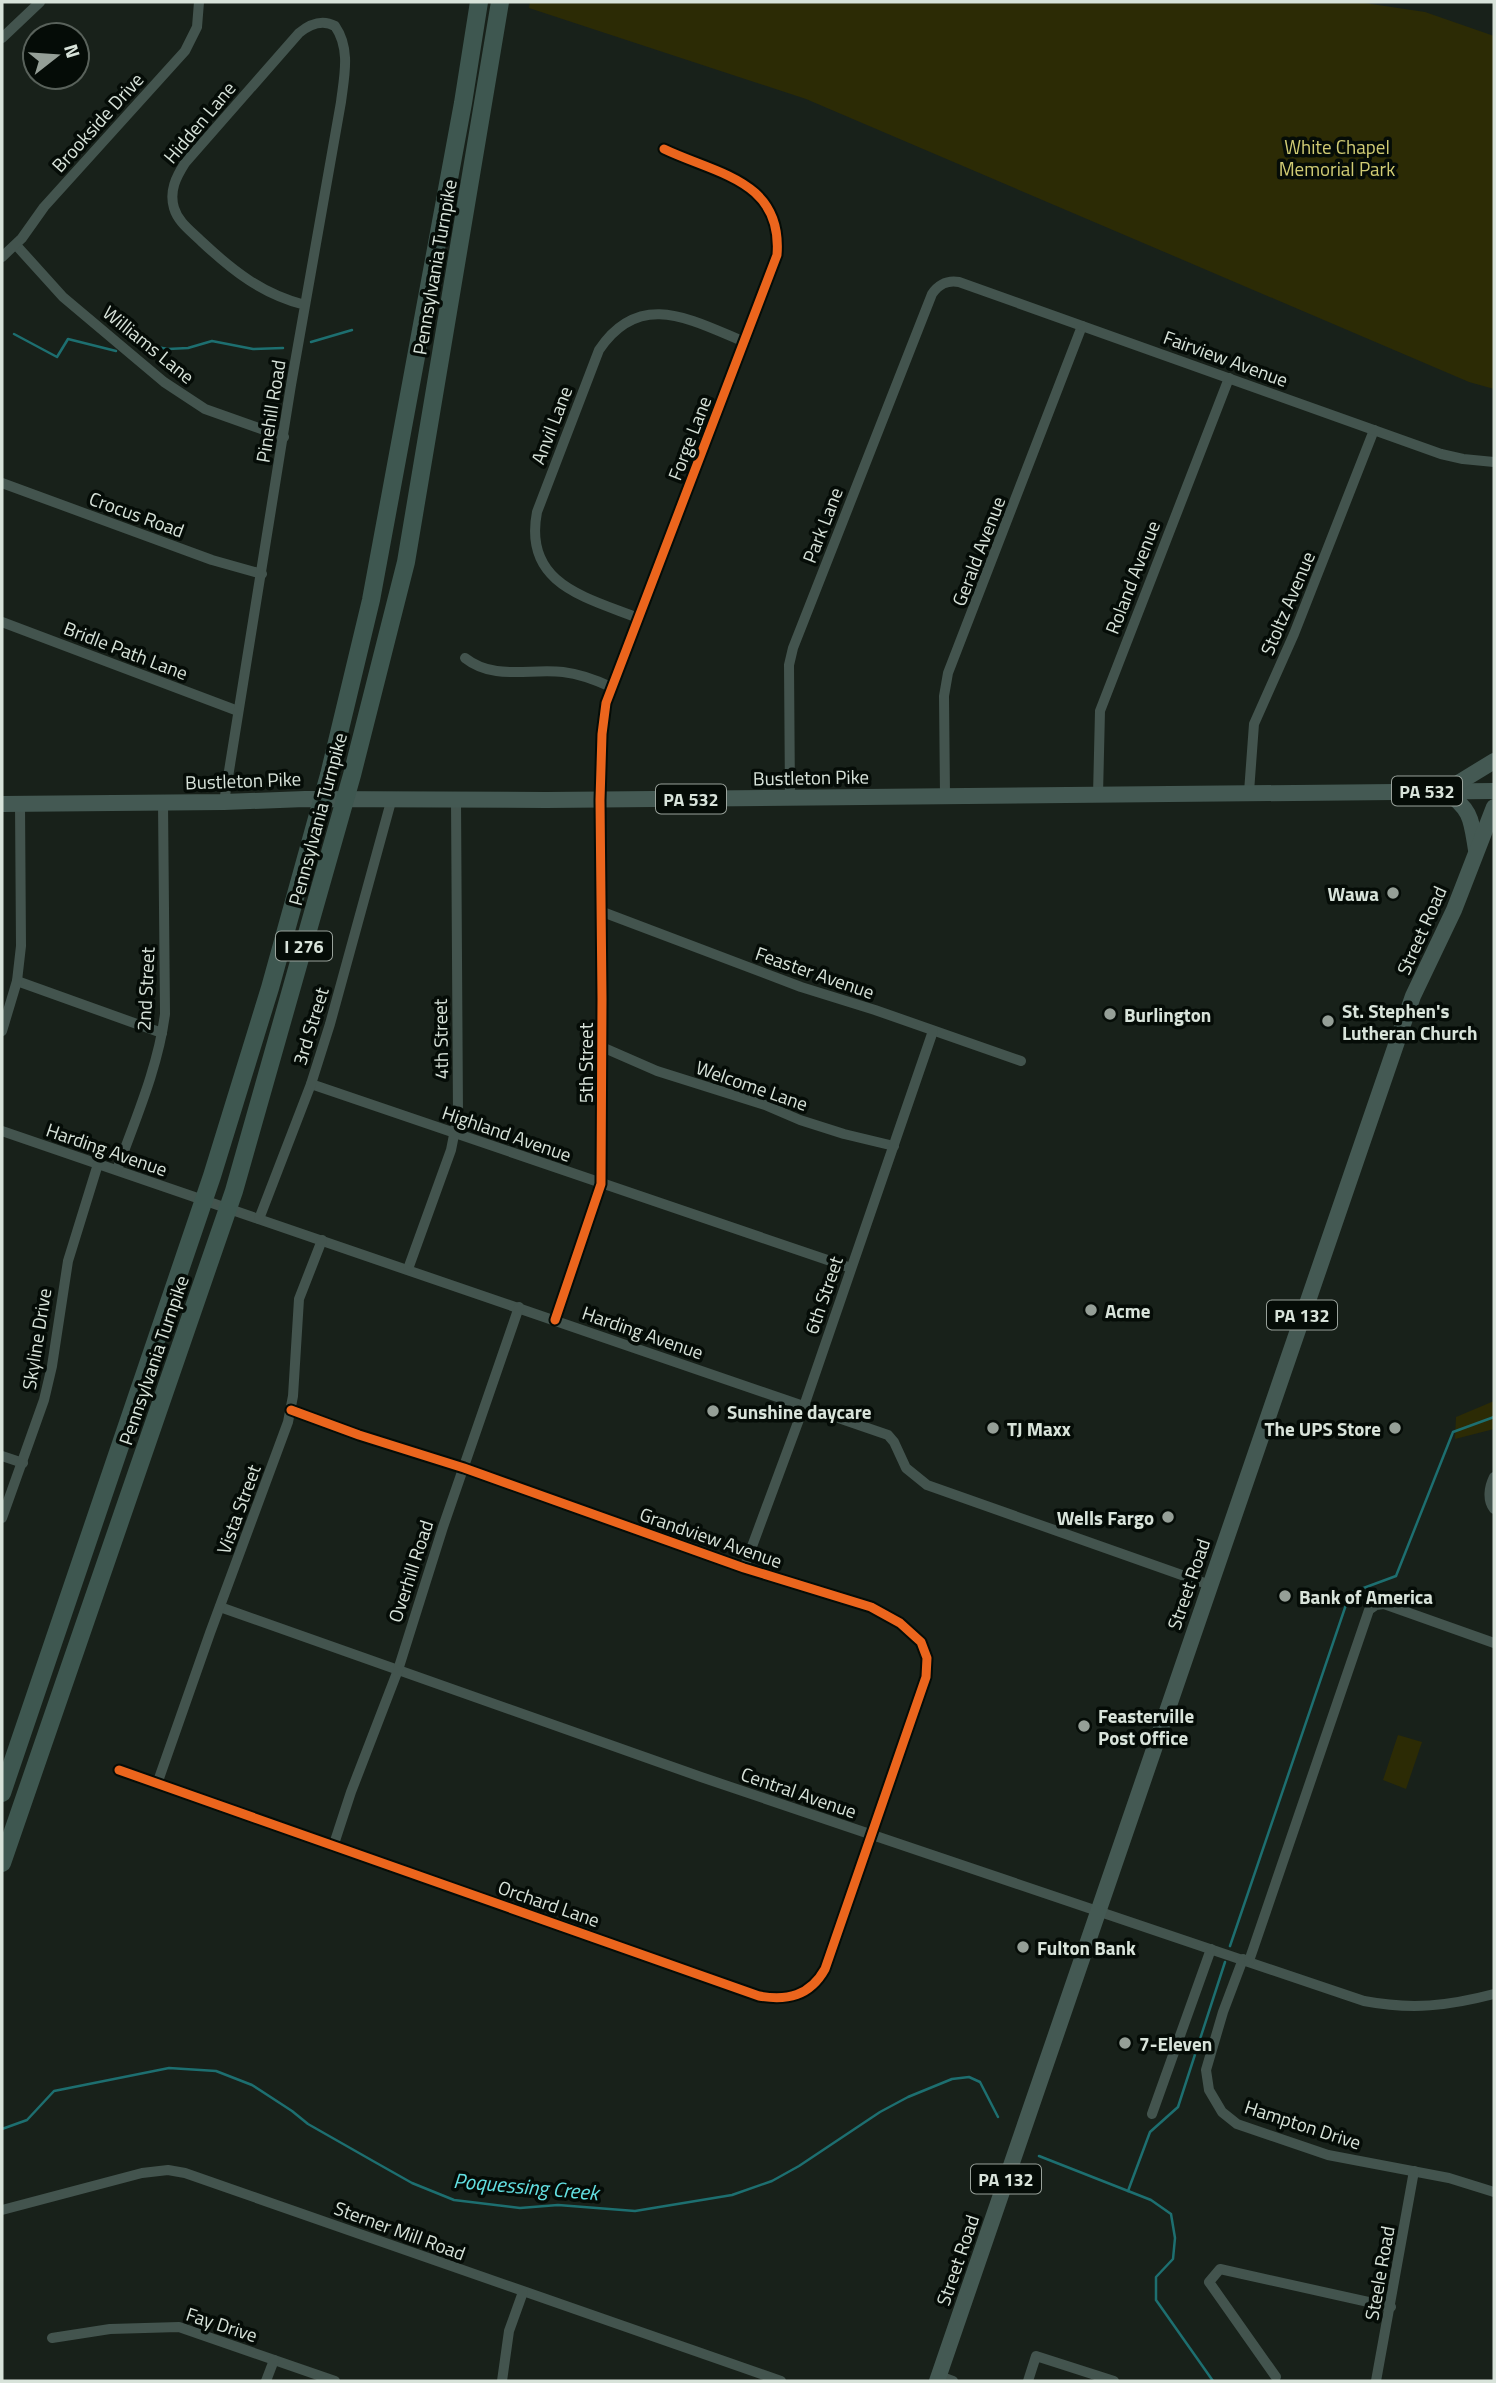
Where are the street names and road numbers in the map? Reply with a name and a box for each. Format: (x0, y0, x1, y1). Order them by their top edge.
street label: Brookside Drive (44, 66, 150, 178)
street label: Hidden Lane (156, 75, 242, 169)
street label: Pennsylvania Turnpike (404, 177, 464, 357)
street label: Williams Lane (97, 298, 201, 390)
street label: Fairview Avenue (1160, 322, 1292, 394)
street label: Pinehill Road (248, 358, 292, 464)
street label: Anvil Lane (523, 382, 579, 468)
street label: Forge Lane (660, 392, 718, 484)
street label: Crocus Road (85, 483, 189, 545)
street label: Park Lane (794, 483, 850, 567)
street label: Gerald Avenue (944, 492, 1012, 610)
street label: Roland Avenue (1097, 516, 1167, 638)
street label: Stoltz Avenue (1252, 547, 1322, 659)
street label: Bridle Path Lane (60, 613, 192, 687)
street label: Pennsylvania Turnpike (280, 729, 354, 909)
street label: Bustleton Pike (753, 761, 869, 793)
street label: Bustleton Pike (184, 763, 302, 797)
road number: PA 532 (1392, 776, 1462, 806)
road number: PA 532 (656, 784, 726, 814)
street label: Street Road (1389, 881, 1453, 979)
road number: I 276 (276, 931, 332, 960)
street label: Feaster Avenue (752, 938, 878, 1006)
street label: 2nd Street (128, 946, 162, 1032)
street label: 3rd Street (284, 983, 336, 1069)
street label: 4th Street (425, 998, 455, 1080)
street label: 5th Street (571, 1022, 600, 1103)
street label: Welcome Lane (692, 1052, 812, 1118)
street label: Highland Avenue (439, 1097, 575, 1169)
street label: Harding Avenue (42, 1115, 172, 1183)
street label: 6th Street (796, 1252, 850, 1338)
street label: Pennsylvania Turnpike (110, 1271, 196, 1449)
street label: Skyline Drive (14, 1286, 58, 1392)
street label: Harding Avenue (578, 1298, 708, 1366)
road number: PA 132 (1267, 1300, 1337, 1330)
street label: Vista Street (208, 1460, 268, 1558)
street label: Grandview Avenue (636, 1499, 786, 1575)
street label: Overhill Road (380, 1516, 440, 1626)
street label: Street Road (1159, 1535, 1217, 1633)
street label: Central Avenue (737, 1759, 861, 1825)
street label: Orchard Lane (494, 1872, 604, 1934)
street label: Hampton Drive (1241, 2092, 1365, 2156)
road number: PA 132 (971, 2164, 1041, 2194)
street label: Sterner Mill Road (330, 2193, 470, 2267)
street label: Street Road (928, 2211, 986, 2309)
street label: Steele Road (1356, 2224, 1402, 2322)
street label: Fay Drive (182, 2299, 262, 2349)

